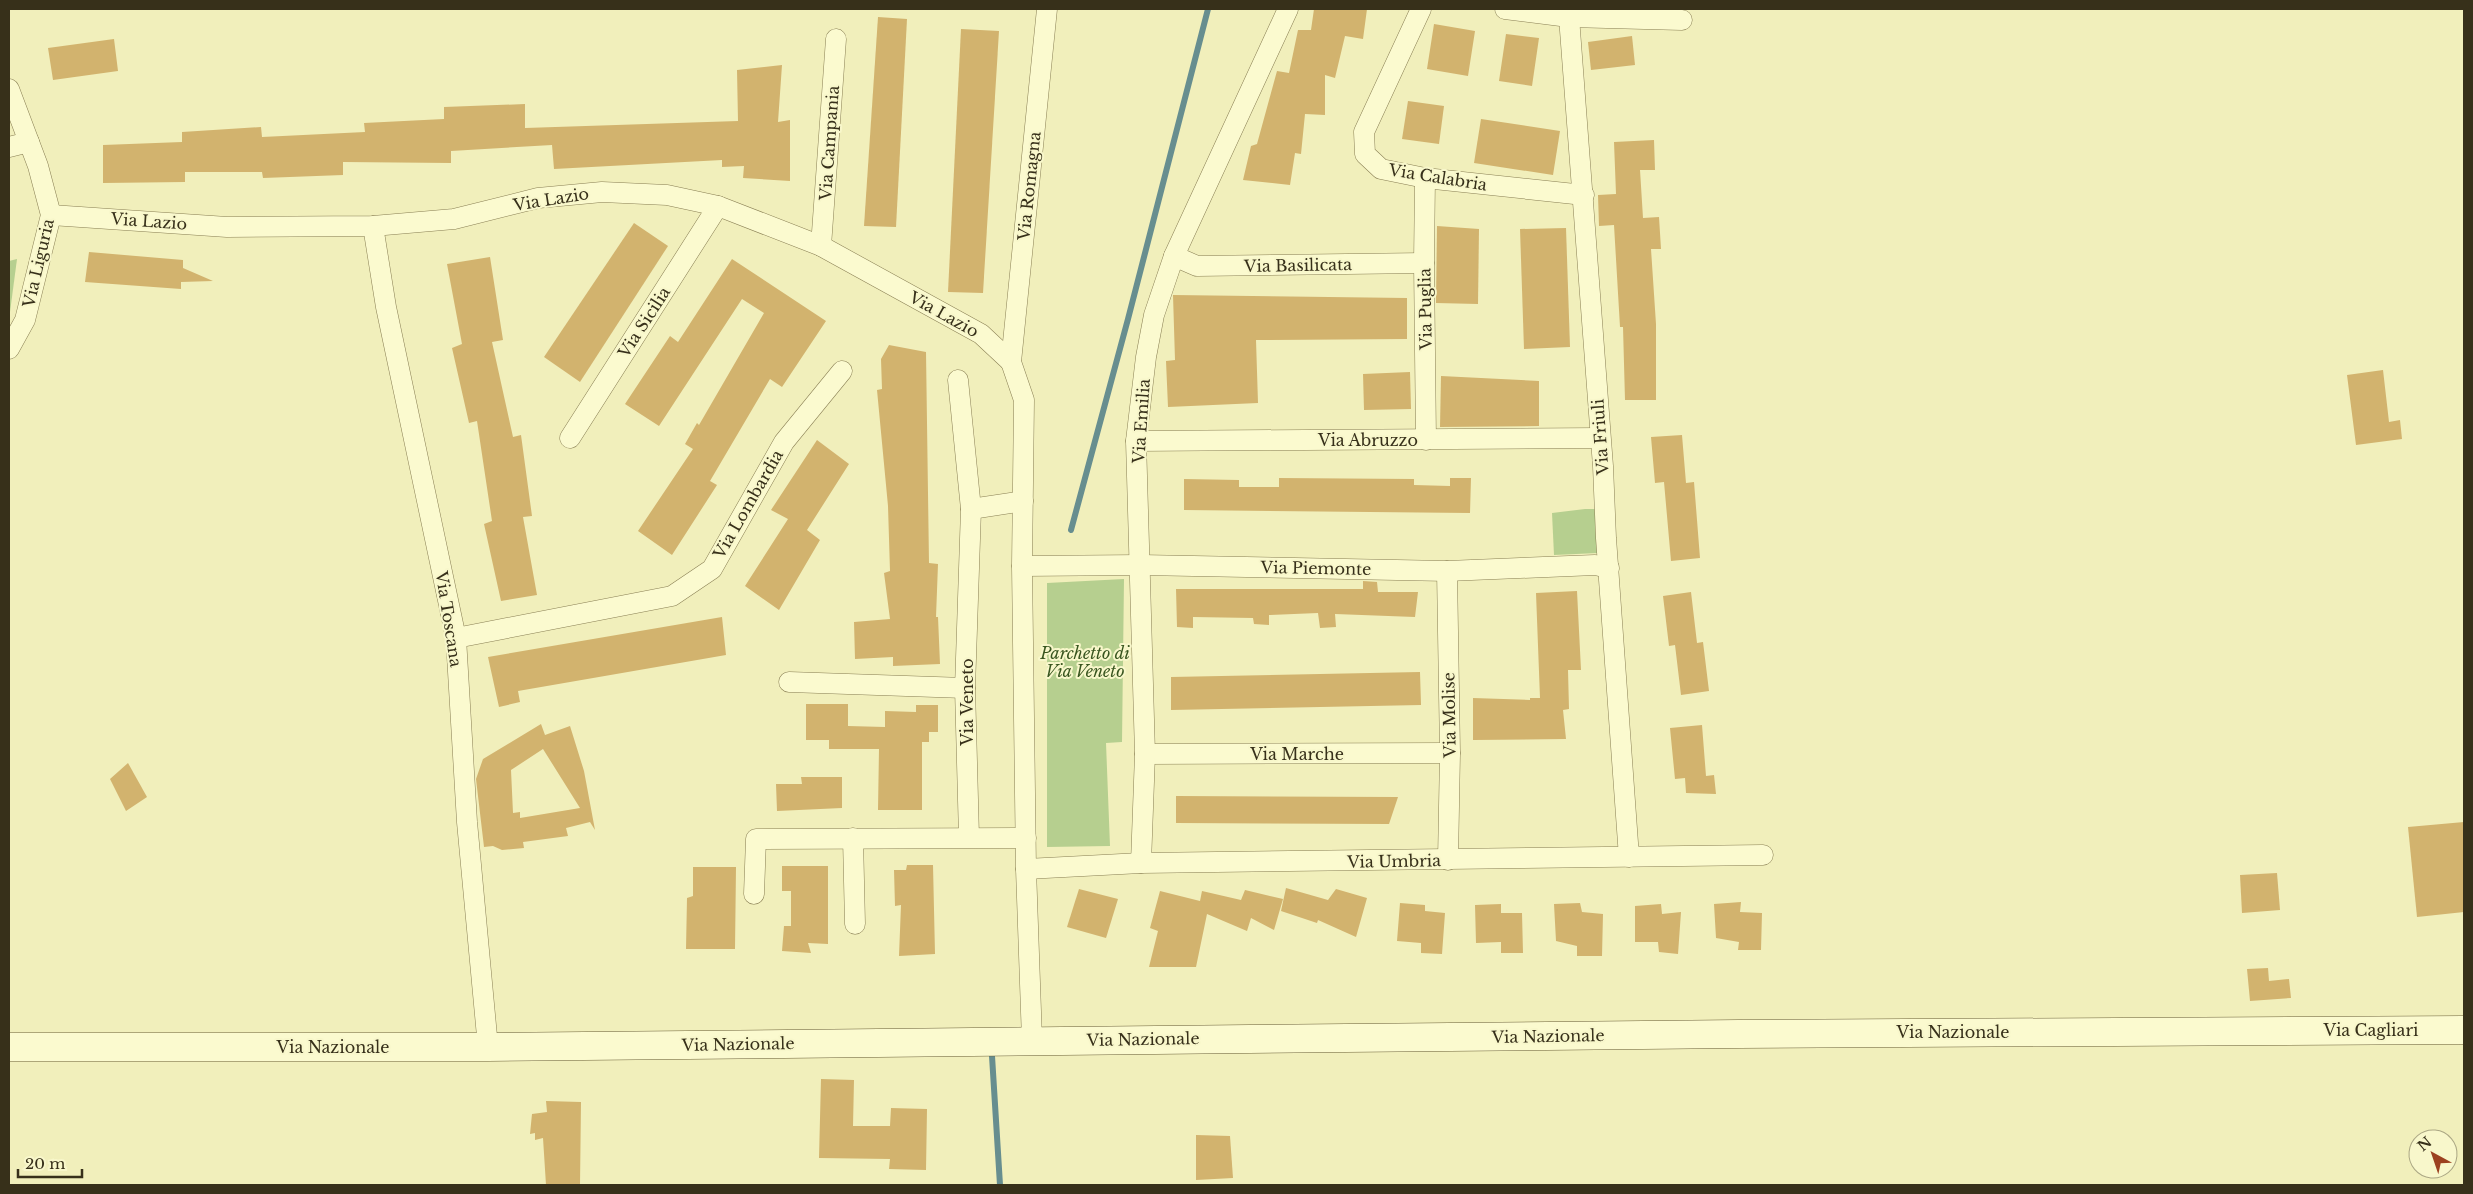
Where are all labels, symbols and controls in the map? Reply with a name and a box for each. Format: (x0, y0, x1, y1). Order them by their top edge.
street label: Via Campania (815, 85, 843, 202)
street label: Via Romagna (1013, 130, 1045, 243)
street label: Via Calabria (1386, 159, 1489, 195)
street label: Via Lazio (511, 183, 590, 215)
street label: Via Lazio (109, 208, 188, 234)
street label: Via Liguria (18, 217, 58, 310)
street label: Via Basilicata (1243, 254, 1352, 276)
street label: Via Puglia (1414, 268, 1436, 351)
street label: Via Sicilia (613, 283, 674, 362)
street label: Via Lazio (905, 286, 982, 341)
street label: Via Emilia (1128, 378, 1154, 465)
street label: Via Friuli (1587, 398, 1613, 477)
street label: Via Abruzzo (1317, 430, 1418, 450)
street label: Via Lombardia (708, 446, 787, 563)
street label: Via Piemonte (1260, 557, 1371, 579)
street label: Via Toscana (431, 569, 466, 668)
park label: Parchetto di Via Veneto (1039, 643, 1130, 681)
street label: Via Veneto (957, 658, 977, 747)
street label: Via Molise (1438, 672, 1460, 759)
street label: Via Marche (1249, 744, 1344, 764)
street label: Via Umbria (1346, 850, 1441, 872)
street label: Via Cagliari (2322, 1020, 2419, 1040)
street label: Via Nazionale (1896, 1022, 2009, 1042)
street label: Via Nazionale (1490, 1025, 1605, 1047)
street label: Via Nazionale (1085, 1028, 1200, 1050)
street label: Via Nazionale (680, 1033, 795, 1055)
street label: Via Nazionale (276, 1037, 389, 1057)
north arrow (2408, 1129, 2458, 1179)
text: N (2414, 1133, 2435, 1155)
scale bar (18, 1146, 81, 1178)
text: 20 m (25, 1154, 65, 1173)

